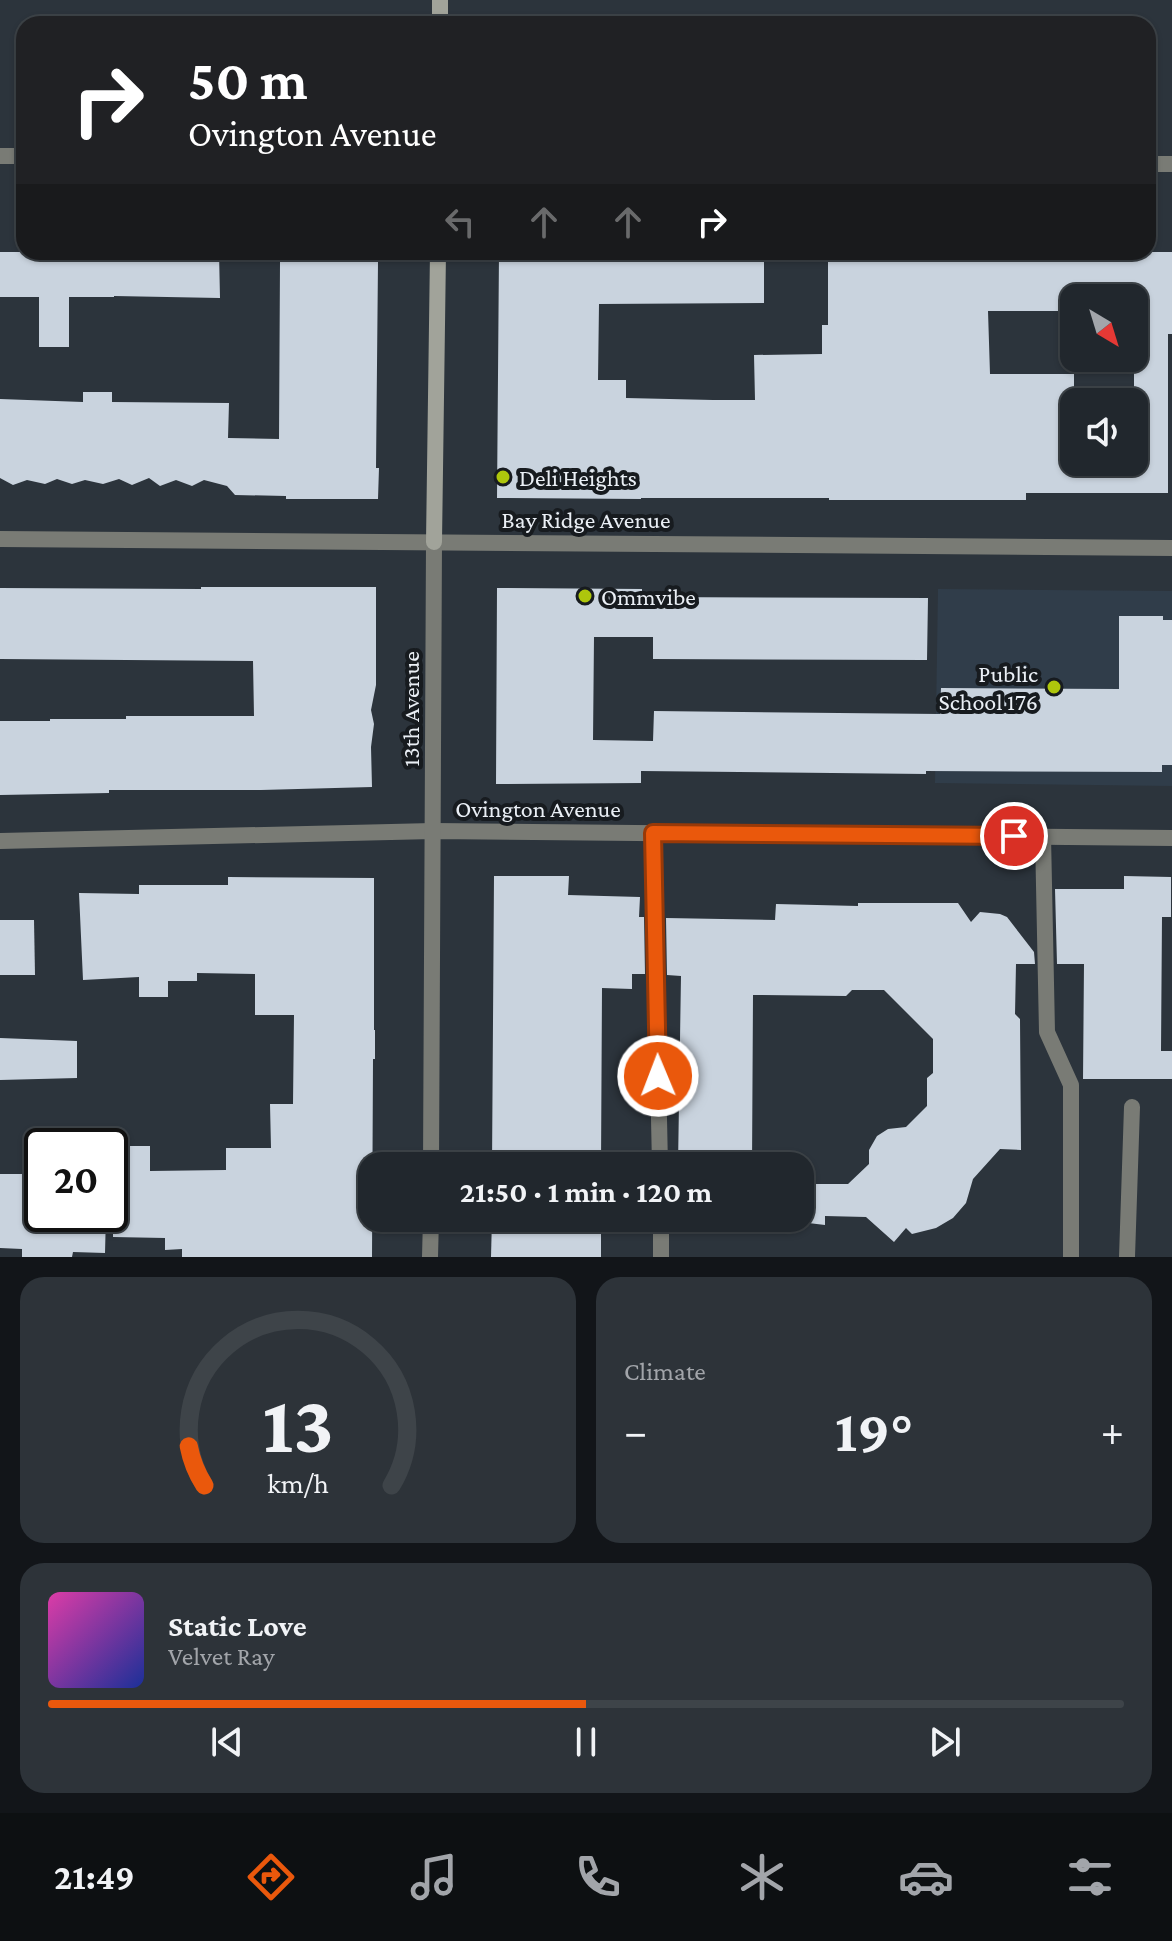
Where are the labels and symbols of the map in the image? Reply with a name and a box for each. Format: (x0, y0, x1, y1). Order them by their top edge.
north arrow (1060, 284, 1148, 372)
place label: Deli Heights (519, 464, 637, 491)
marker: Deli Heights (494, 468, 512, 486)
street label: Bay Ridge Avenue (501, 506, 671, 533)
place label: Ommvibe (601, 583, 696, 610)
marker: Ommvibe (576, 587, 594, 605)
street label: 13th Avenue (397, 651, 424, 767)
place label: Public School 176 (938, 660, 1038, 715)
marker: Public School 176 (1045, 678, 1063, 696)
street label: Ovington Avenue (455, 795, 621, 822)
pin (980, 802, 1048, 870)
position arrow (616, 1034, 700, 1118)
speed limit sign: 20 (24, 1128, 128, 1232)

